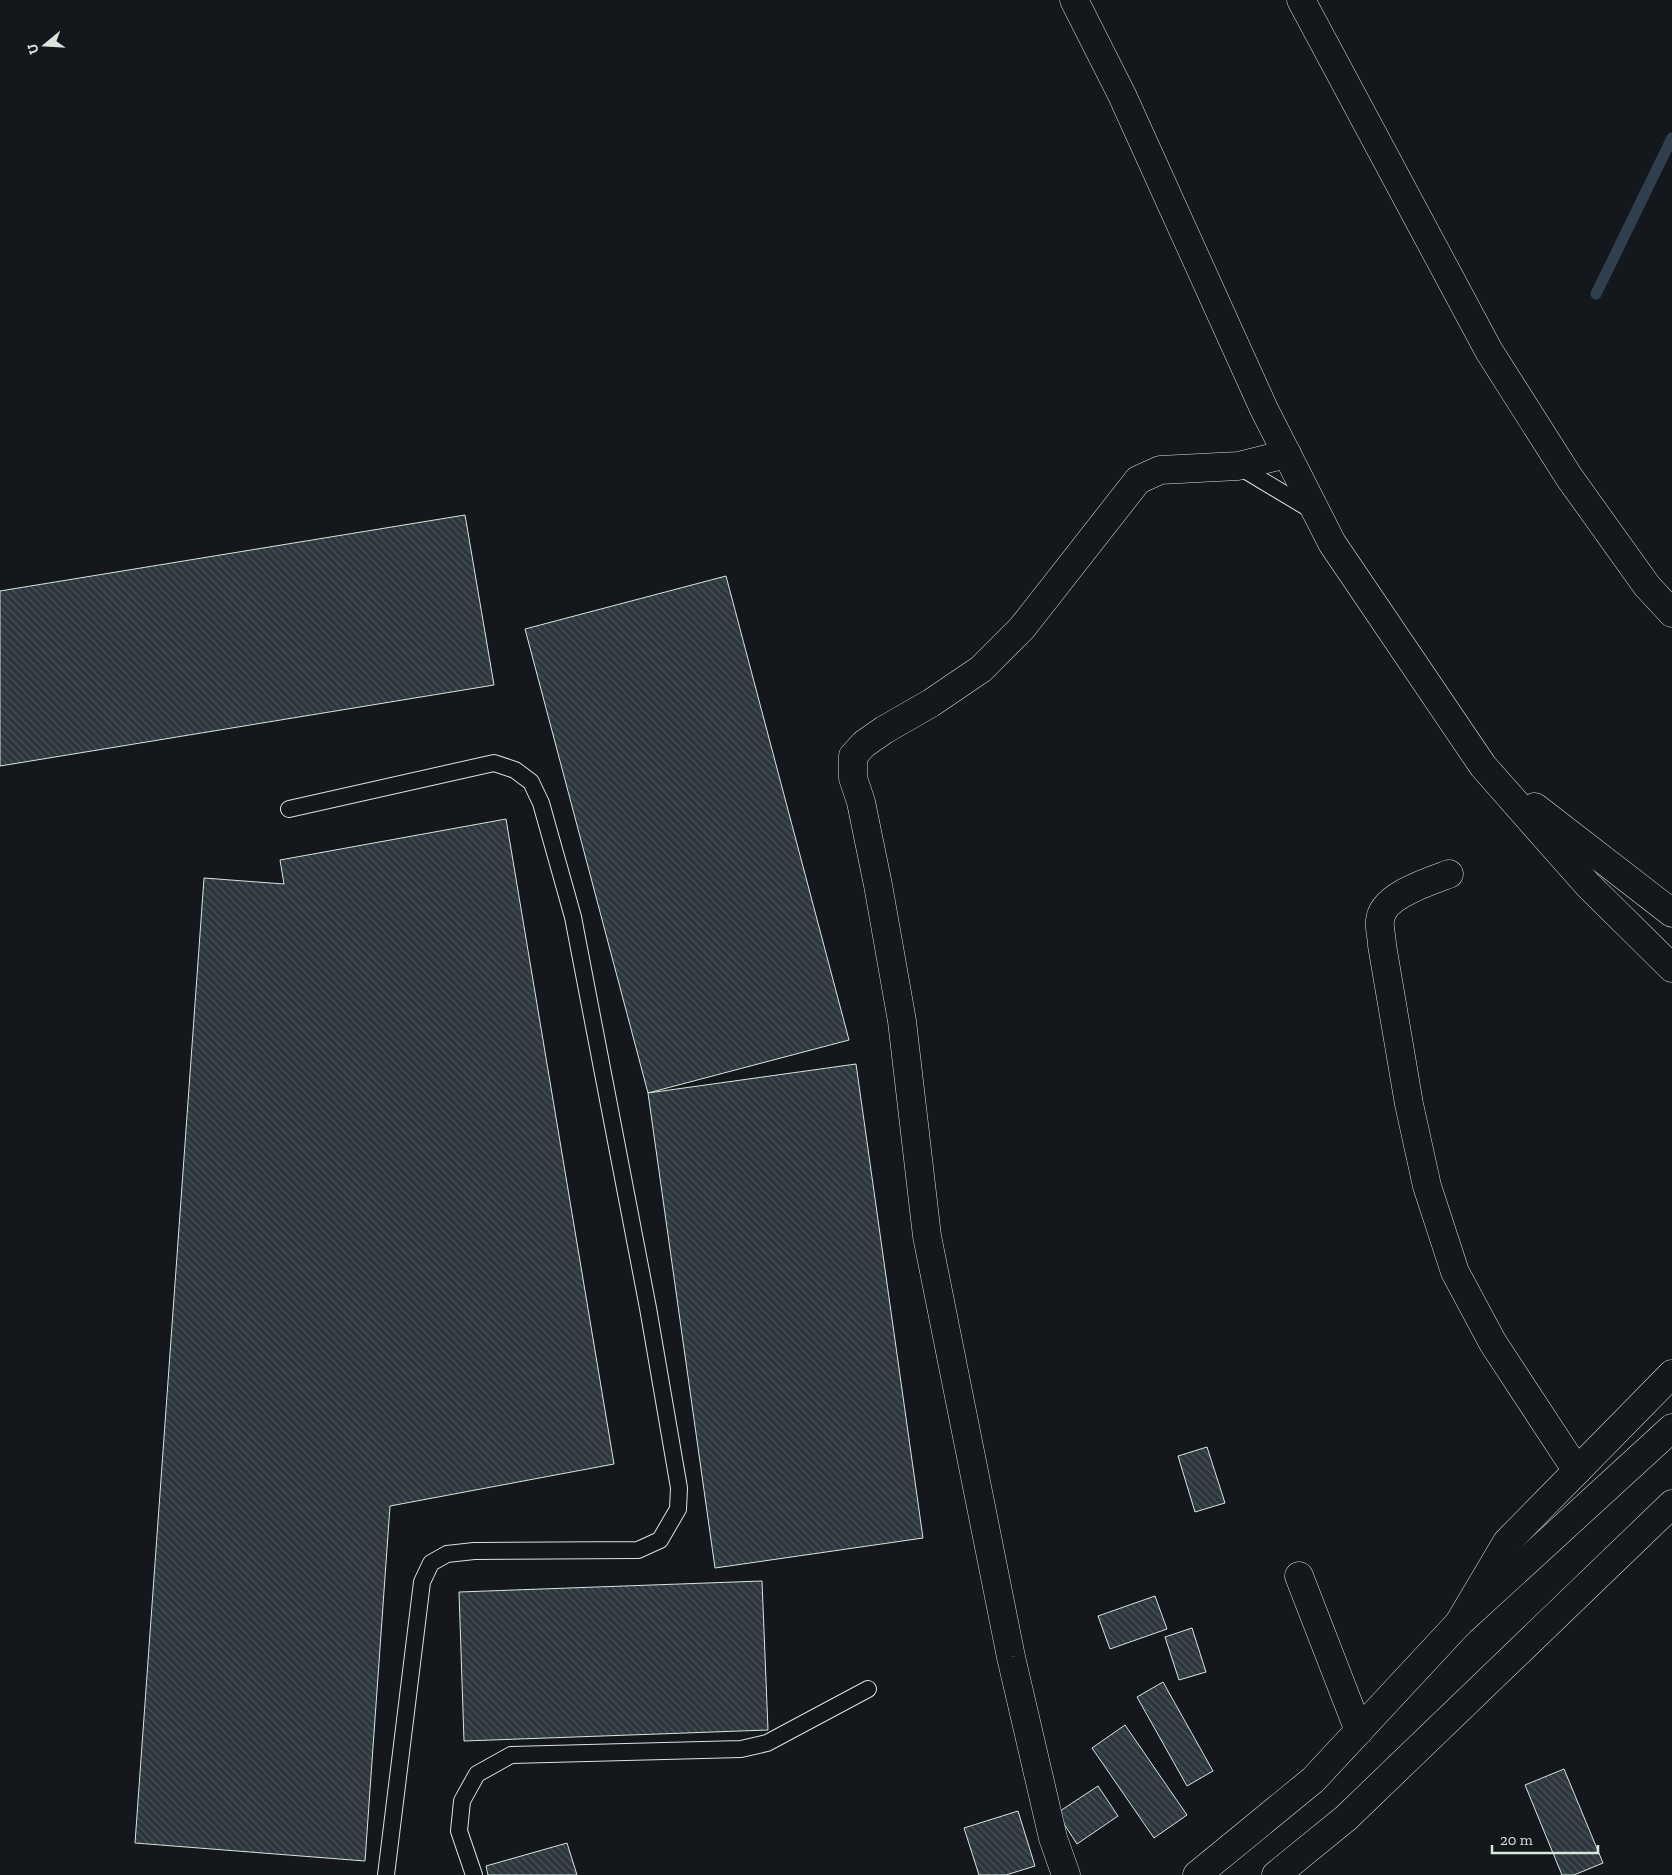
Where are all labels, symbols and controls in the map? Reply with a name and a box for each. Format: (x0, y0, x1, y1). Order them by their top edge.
north arrow (20, 20, 70, 70)
text: U (23, 41, 43, 56)
scale bar (1492, 1822, 1598, 1854)
text: 20 m (1500, 1831, 1533, 1849)

